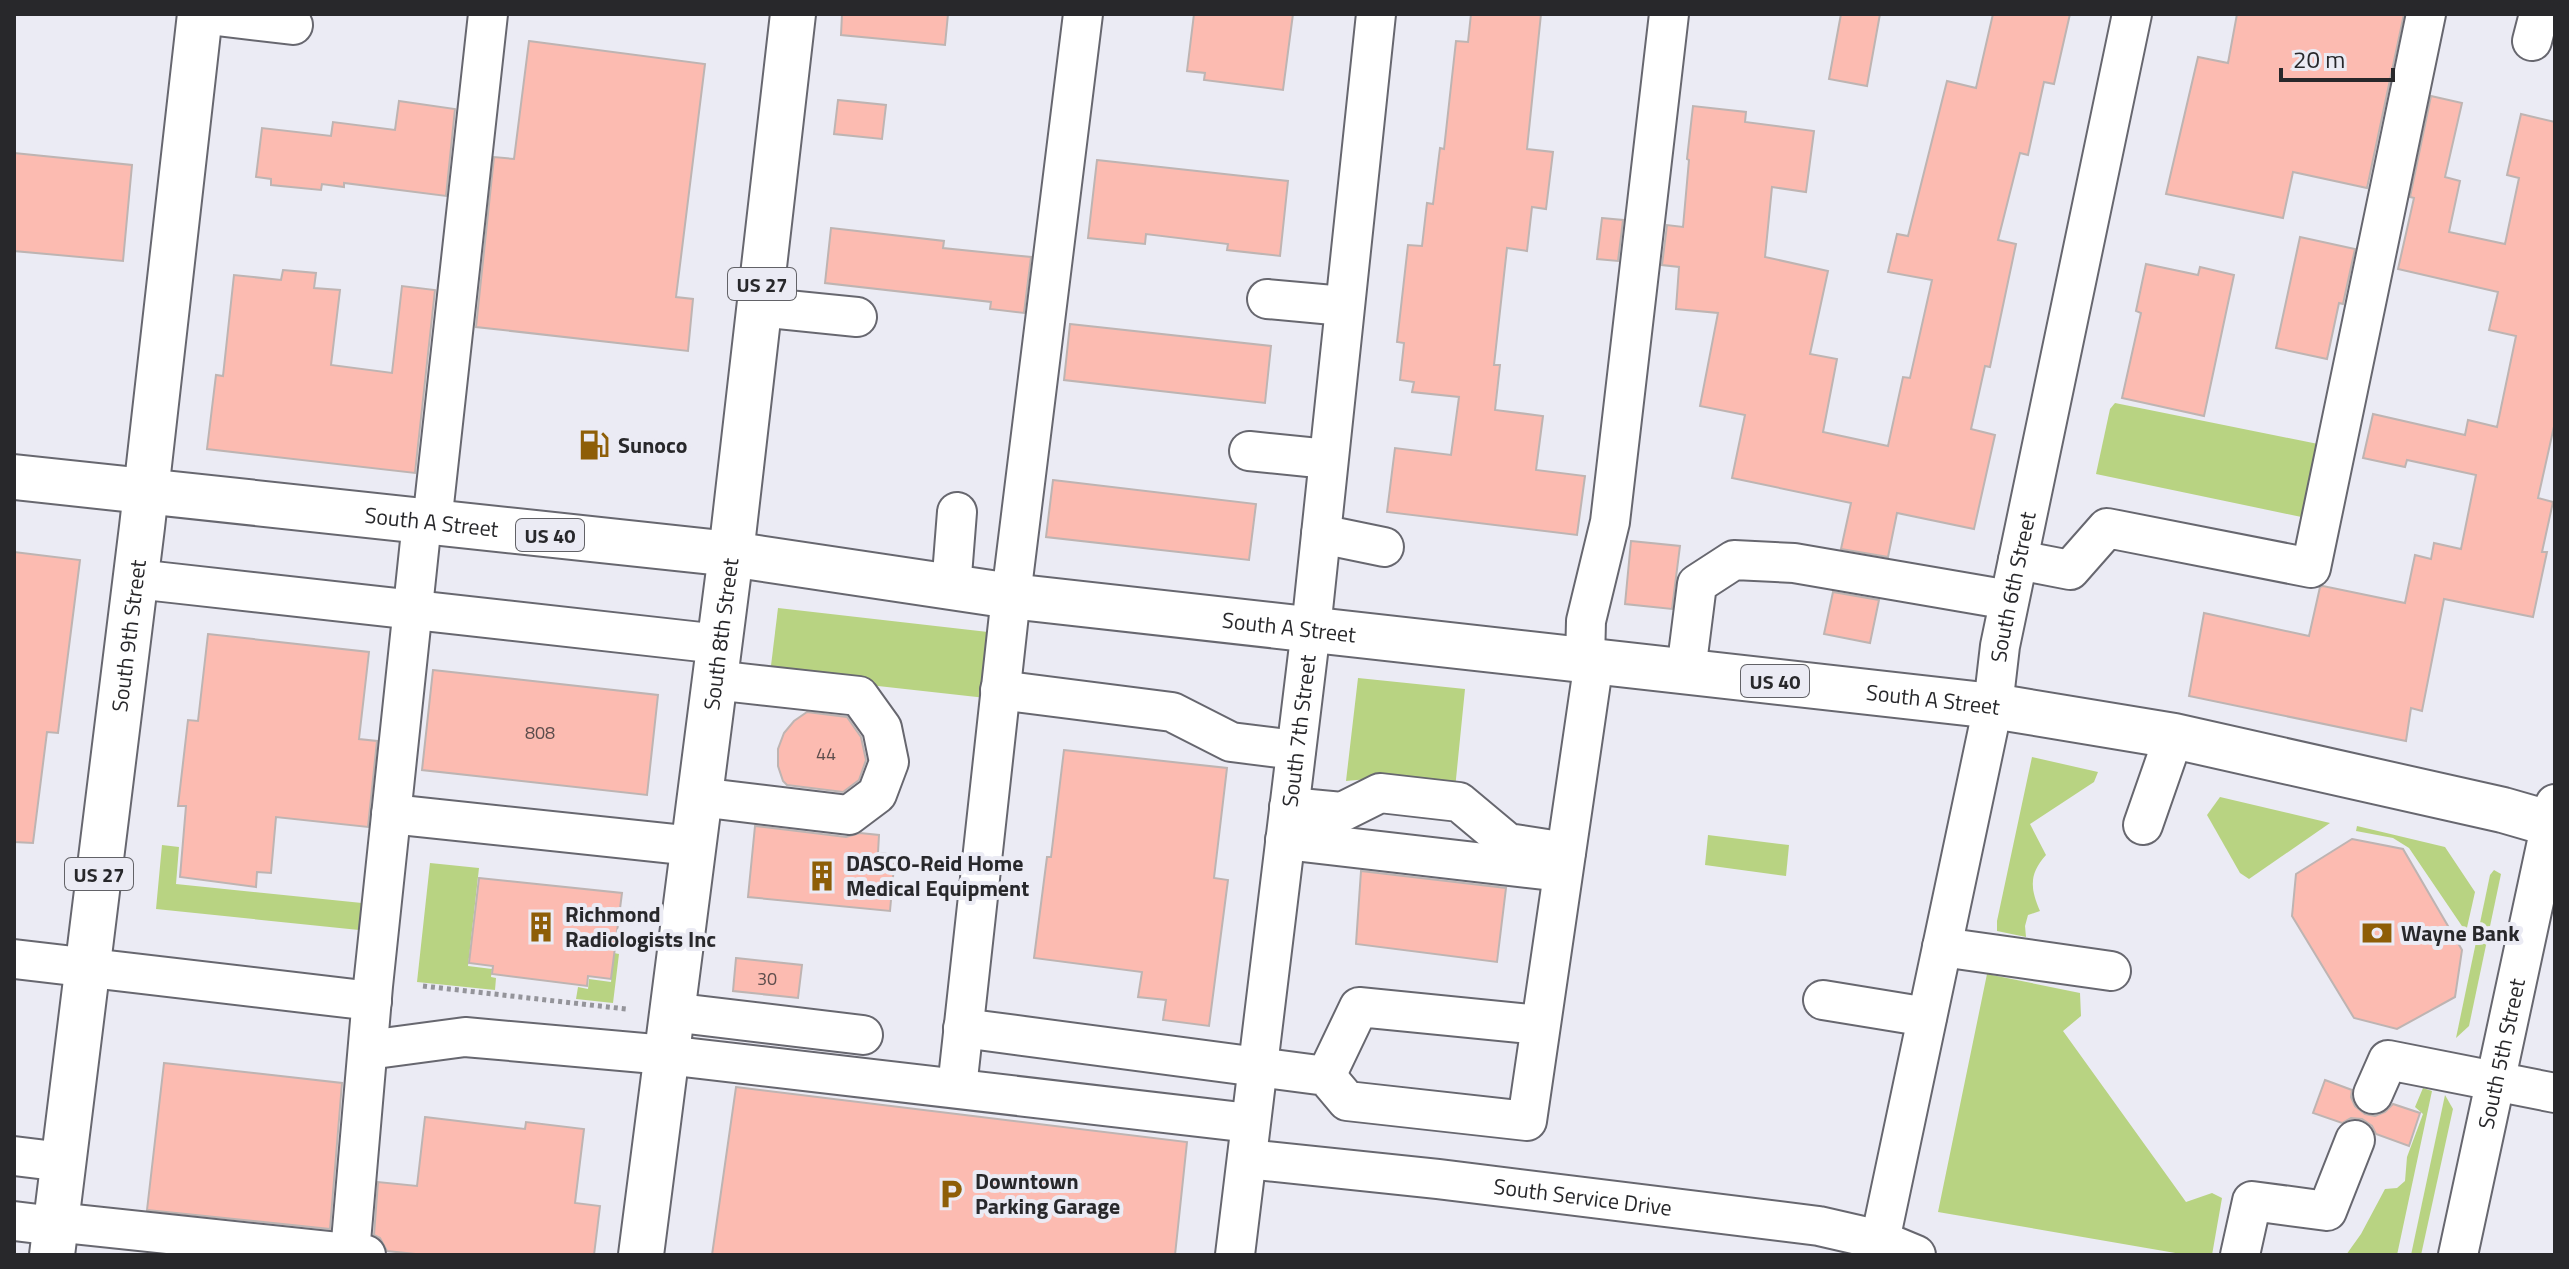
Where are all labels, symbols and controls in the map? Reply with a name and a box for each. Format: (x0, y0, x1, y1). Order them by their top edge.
scale bar (2281, 32, 2393, 82)
text: 20 m (2293, 41, 2345, 77)
road number: US 27 (728, 268, 796, 300)
fuel station icon: Sunoco (577, 428, 611, 462)
place label: Sunoco (618, 428, 687, 462)
street label: South A Street (363, 498, 500, 546)
street label: South 6th Street (1981, 508, 2045, 664)
road number: US 40 (516, 519, 584, 551)
street label: South 8th Street (694, 556, 747, 712)
street label: South 9th Street (102, 557, 155, 714)
street label: South A Street (1220, 603, 1358, 652)
street label: South 7th Street (1273, 653, 1325, 809)
road number: US 40 (1741, 665, 1809, 697)
street label: South A Street (1864, 675, 2003, 724)
house number: 808 (525, 719, 555, 746)
house number: 44 (816, 740, 836, 767)
place label: DASCO-Reid Home Medical Equipment (846, 846, 1029, 905)
road number: US 27 (65, 858, 133, 890)
building icon: DASCO-Reid Home Medical Equipment (805, 859, 839, 893)
place label: Richmond Radiologists Inc (565, 897, 716, 956)
building icon: Richmond Radiologists Inc (524, 910, 558, 944)
bank icon: Wayne Bank (2360, 916, 2394, 950)
place label: Wayne Bank (2401, 916, 2520, 950)
house number: 30 (757, 965, 777, 992)
street label: South 5th Street (2469, 975, 2534, 1132)
place label: Downtown Parking Garage (975, 1164, 1120, 1223)
street label: South Service Drive (1492, 1169, 1674, 1225)
parking icon: Downtown Parking Garage (934, 1177, 968, 1211)

